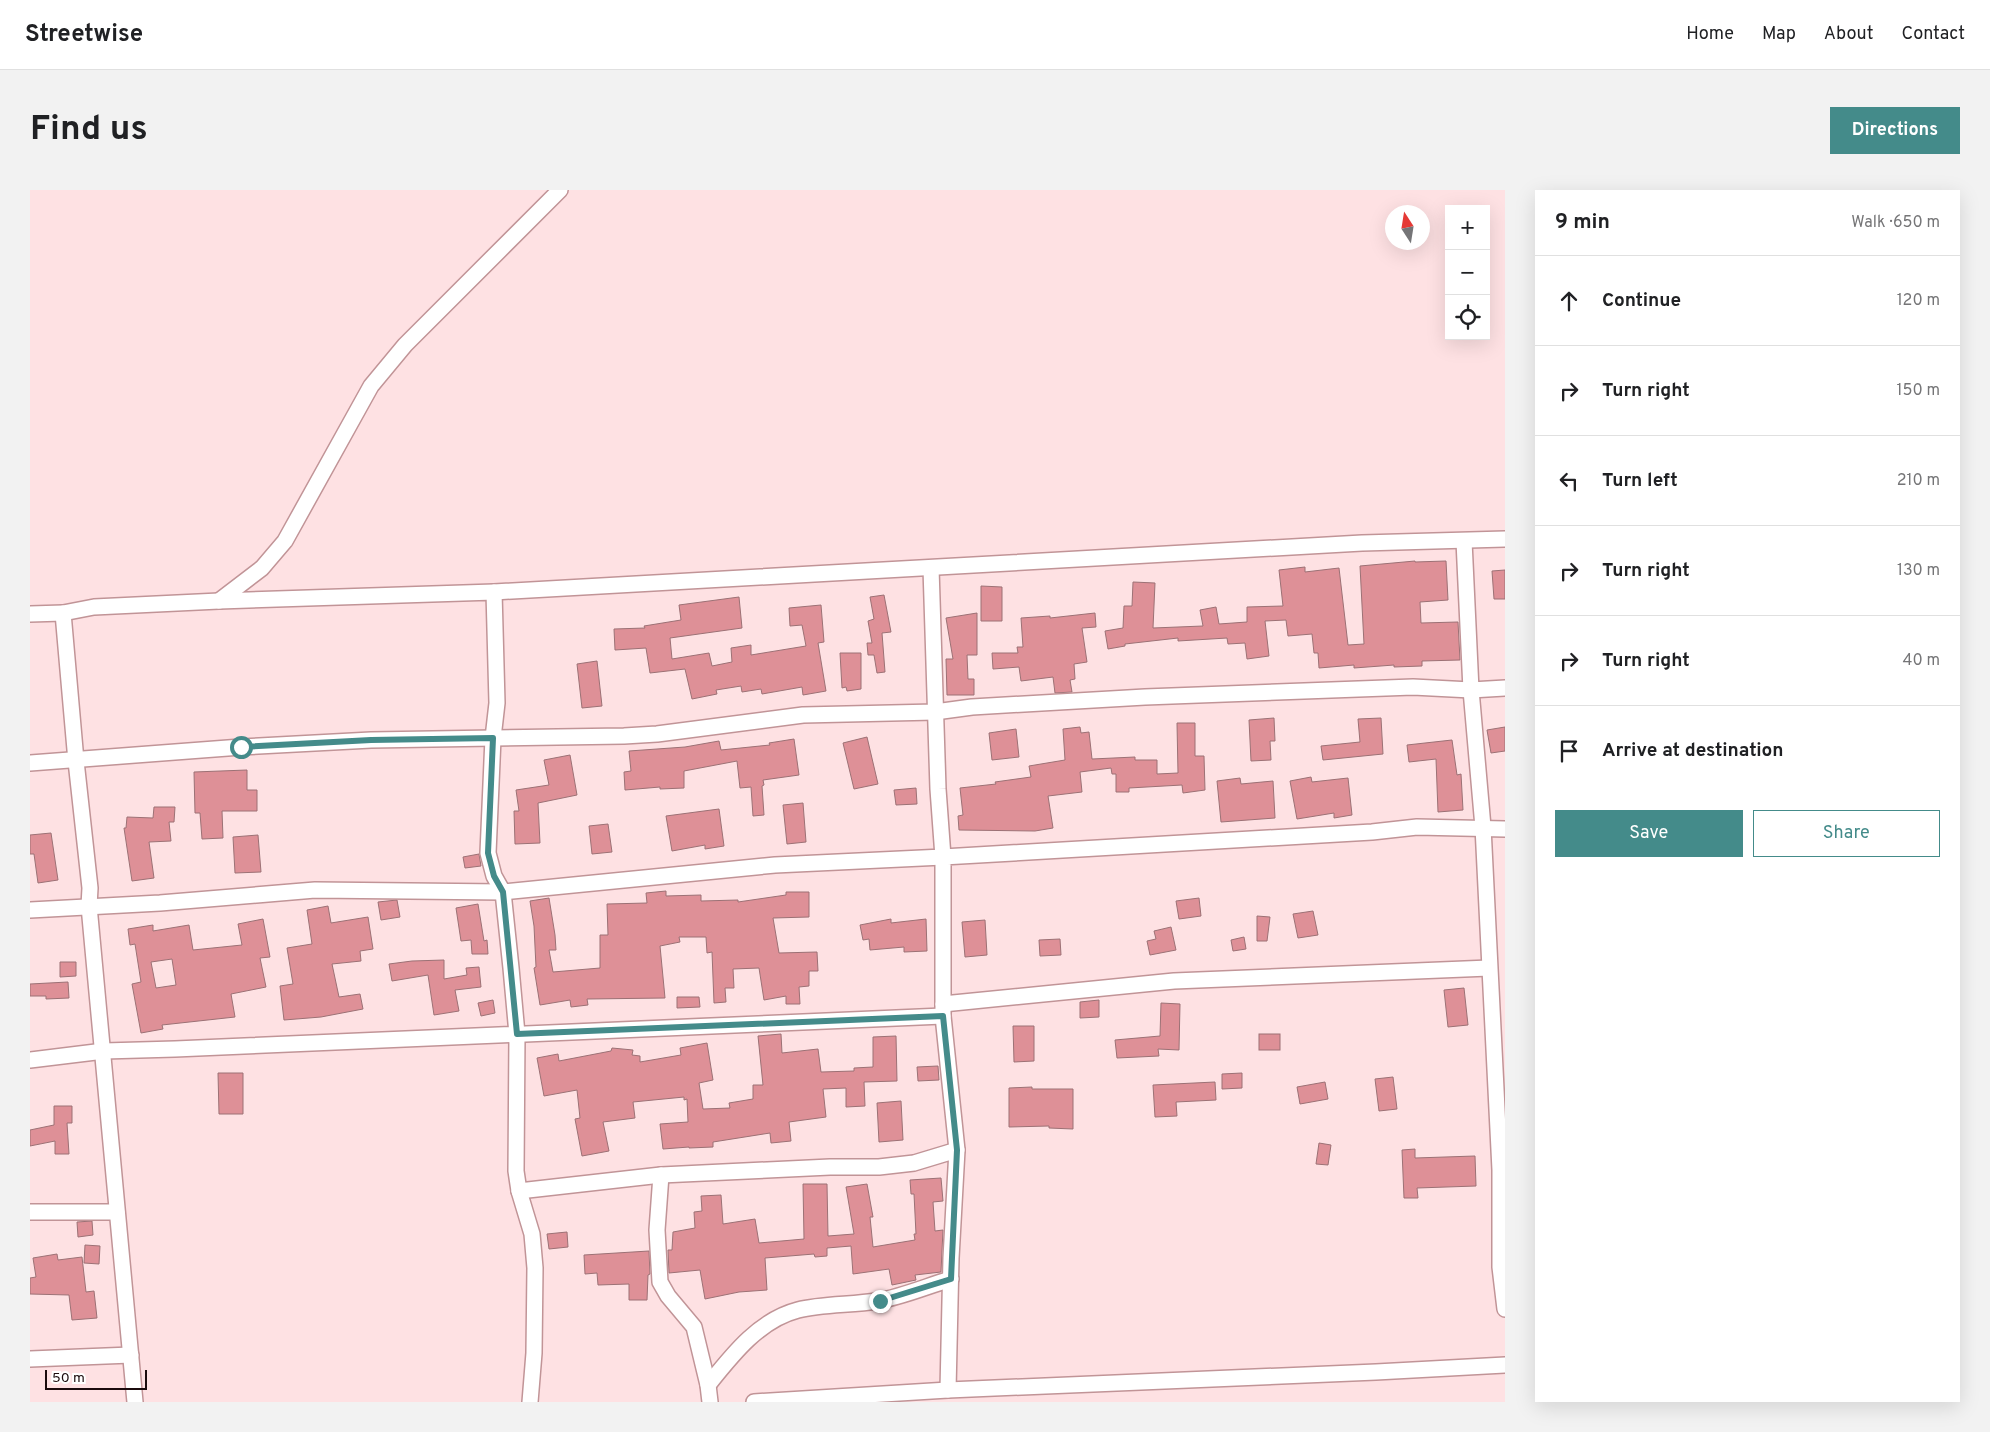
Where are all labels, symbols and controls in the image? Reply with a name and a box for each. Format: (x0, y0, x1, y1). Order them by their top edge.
text: Streetwise (25, 20, 143, 50)
text: Home (1686, 23, 1734, 46)
text: Map (1762, 23, 1796, 46)
text: About (1824, 23, 1873, 46)
text: Contact (1901, 23, 1965, 46)
button: Directions (1830, 107, 1960, 154)
text: Find us (30, 108, 148, 152)
north arrow (1385, 205, 1430, 250)
map controls (1445, 205, 1490, 340)
button: + (1445, 205, 1490, 250)
text: 9 min (1555, 209, 1610, 236)
text: Walk · 650 m (1851, 213, 1940, 233)
button: − (1445, 250, 1490, 295)
icon: ahead (1555, 287, 1583, 315)
text: Continue (1602, 289, 1681, 313)
text: 120 m (1897, 291, 1940, 311)
button: locate (1445, 295, 1490, 340)
icon: right (1555, 377, 1583, 405)
text: Turn right (1602, 379, 1690, 403)
text: 150 m (1897, 381, 1940, 401)
icon: left (1555, 467, 1583, 495)
text: Turn left (1602, 469, 1678, 493)
text: 210 m (1897, 471, 1940, 491)
icon: right (1555, 557, 1583, 585)
text: Turn right (1602, 559, 1690, 583)
text: 130 m (1897, 561, 1940, 581)
icon: right (1555, 647, 1583, 675)
text: Turn right (1602, 649, 1690, 673)
text: 40 m (1902, 651, 1940, 671)
route start (230, 736, 253, 759)
icon: arrive (1555, 737, 1583, 765)
text: Arrive at destination (1602, 739, 1783, 763)
button: Save (1555, 810, 1743, 857)
button: Share (1753, 810, 1940, 857)
route end (869, 1290, 892, 1313)
scale bar (45, 1367, 148, 1390)
text: 50 m (52, 1370, 85, 1387)

